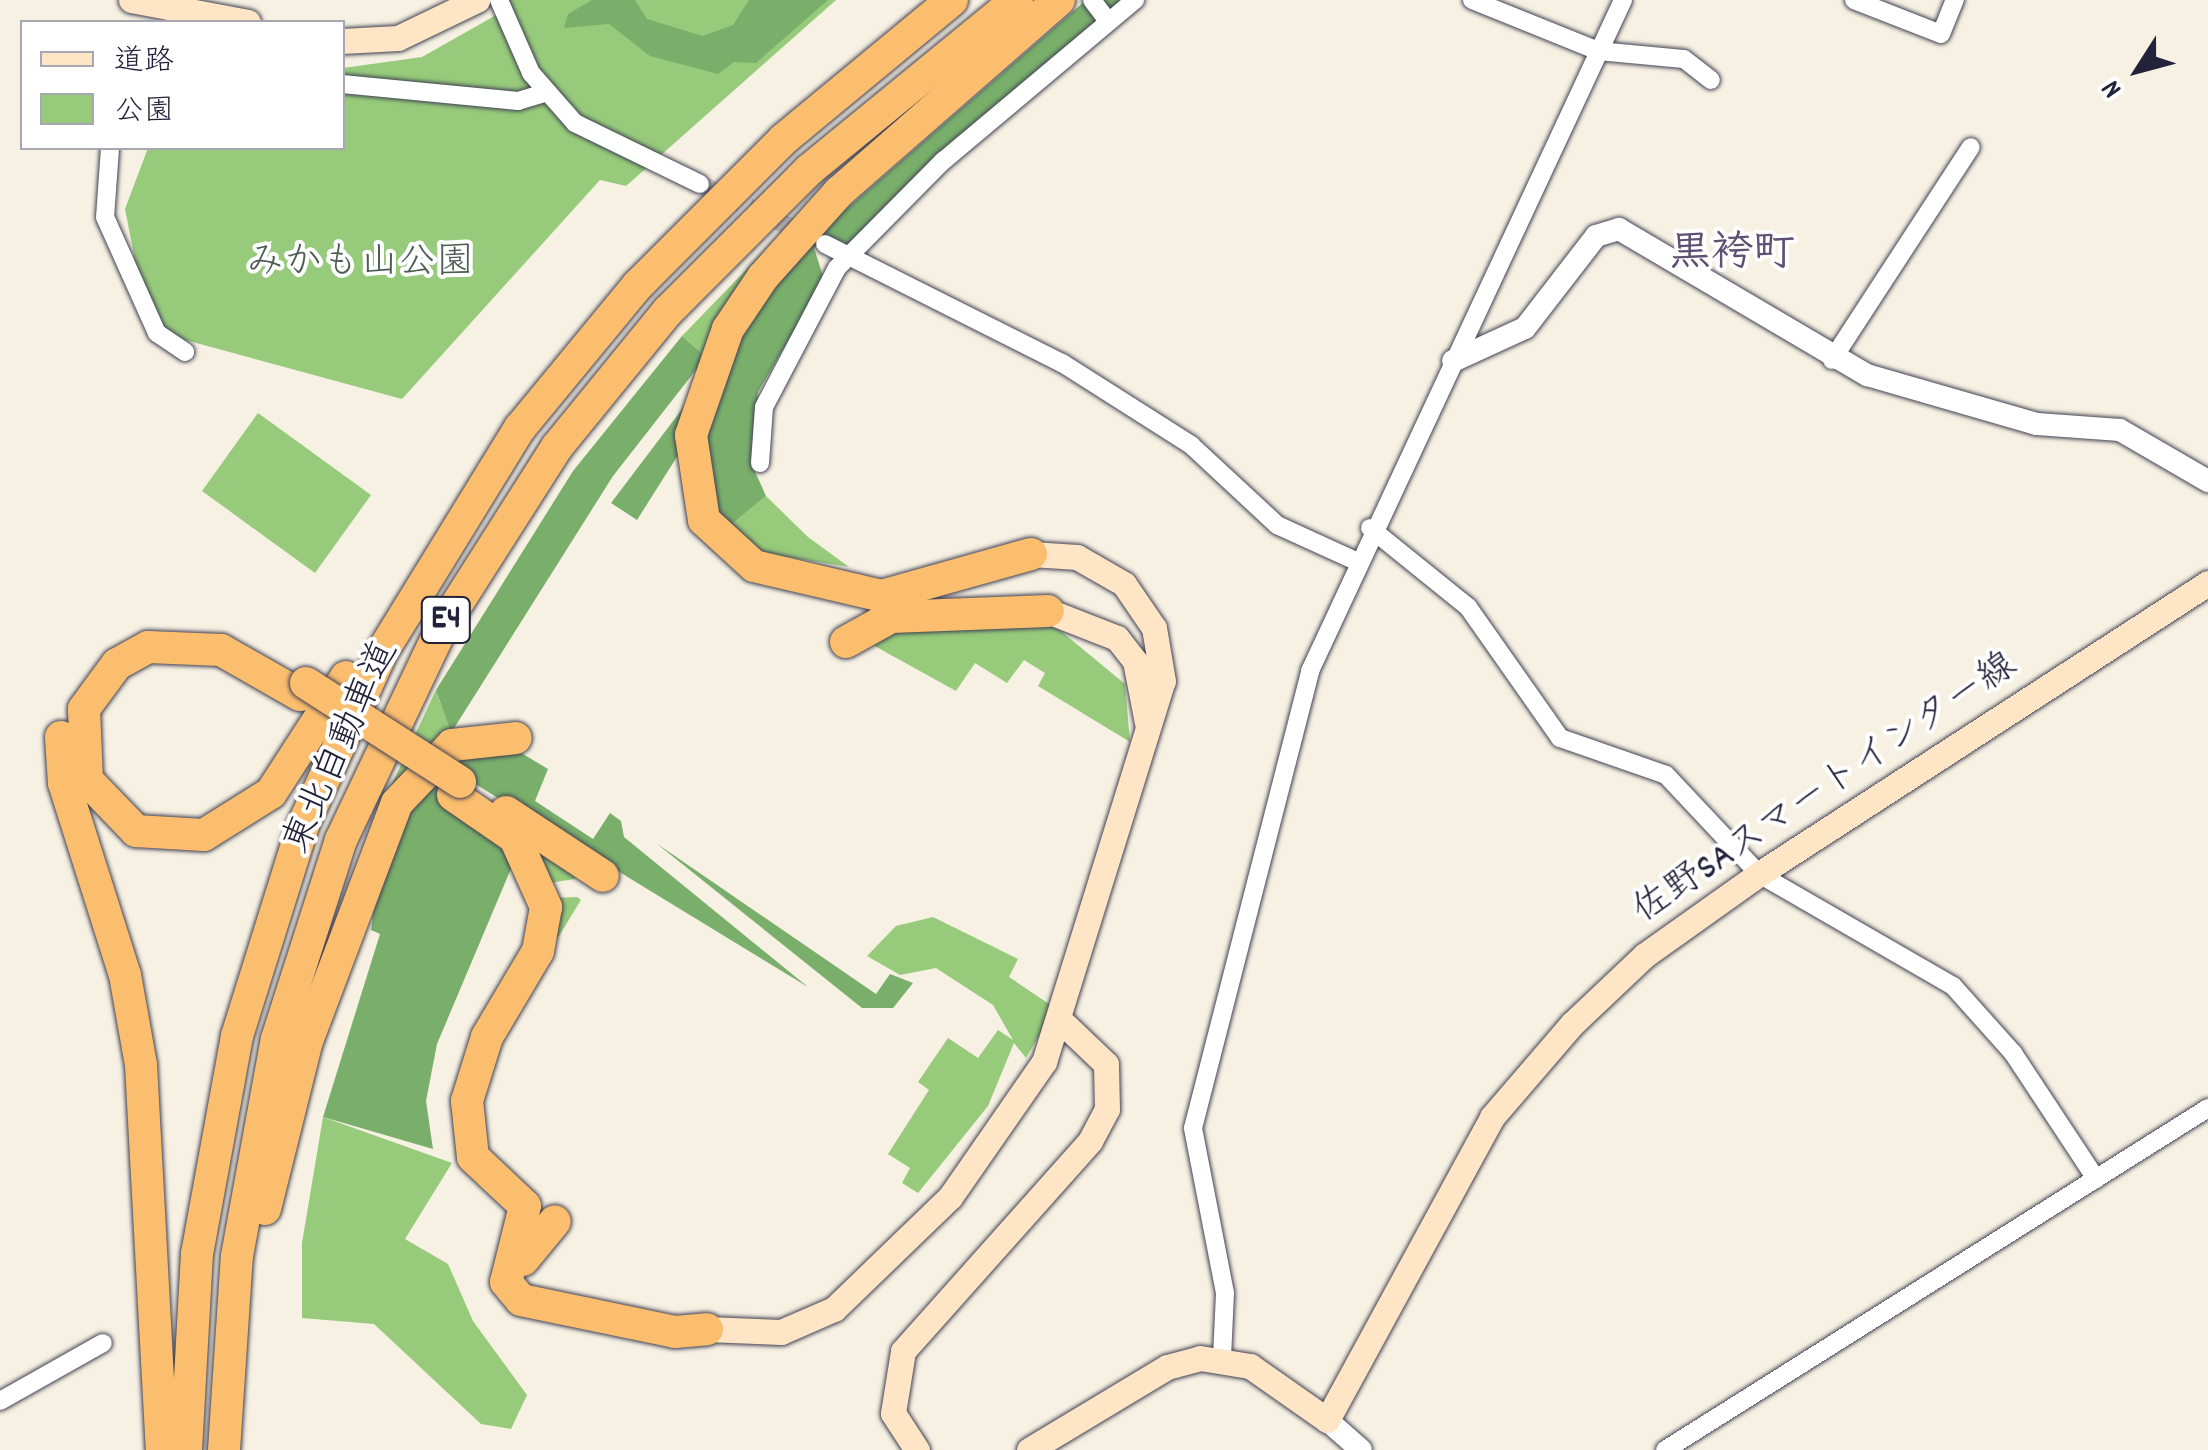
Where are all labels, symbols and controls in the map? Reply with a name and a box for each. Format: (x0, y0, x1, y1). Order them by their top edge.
legend (20, 20, 345, 150)
north arrow (2088, 20, 2188, 120)
text: 道路 (114, 42, 174, 85)
text: N (2093, 70, 2134, 105)
text: 公園 (114, 92, 174, 135)
district label: 黒袴町 (1669, 231, 1795, 281)
park label: みかも山公園 (246, 242, 474, 288)
road number: E4 (418, 590, 474, 650)
street label: 東北自動車道 (276, 635, 410, 861)
street label: 佐野SAスマートインター線 (1624, 644, 2028, 936)

